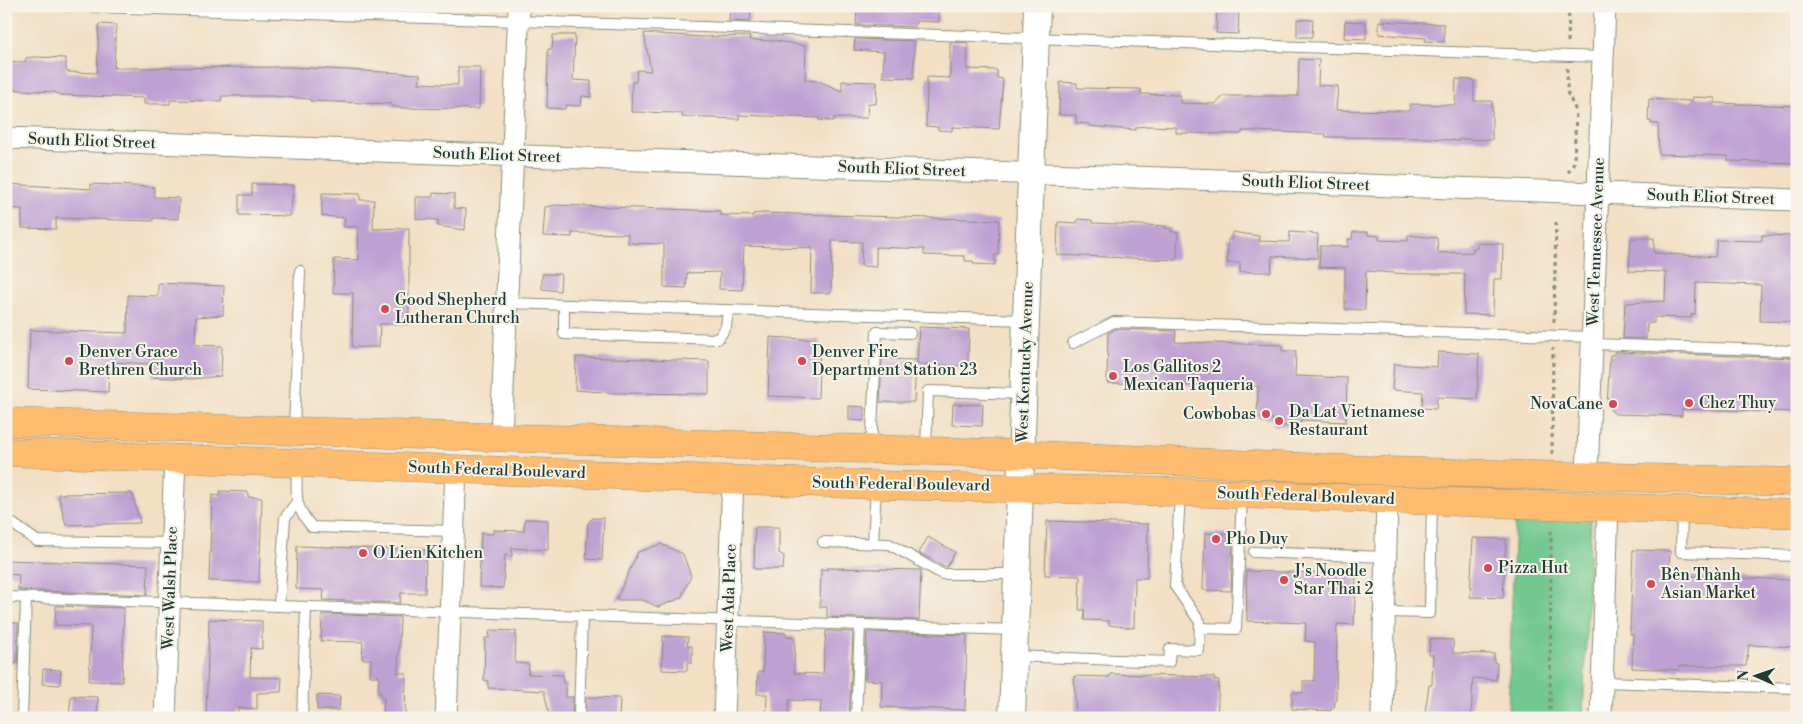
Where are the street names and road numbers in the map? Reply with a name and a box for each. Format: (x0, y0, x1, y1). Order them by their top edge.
street label: South Eliot Street (28, 129, 157, 153)
street label: South Eliot Street (433, 143, 562, 167)
street label: South Eliot Street (838, 157, 967, 181)
street label: West Tennessee Avenue (1583, 157, 1609, 328)
street label: South Eliot Street (1242, 171, 1371, 195)
street label: South Eliot Street (1647, 185, 1776, 209)
street label: West Kentucky Avenue (1012, 281, 1038, 444)
street label: South Federal Boulevard (408, 457, 586, 483)
street label: South Federal Boulevard (812, 472, 990, 496)
street label: South Federal Boulevard (1217, 483, 1395, 509)
street label: West Walsh Place (158, 526, 182, 651)
street label: West Ada Place (717, 543, 741, 654)

